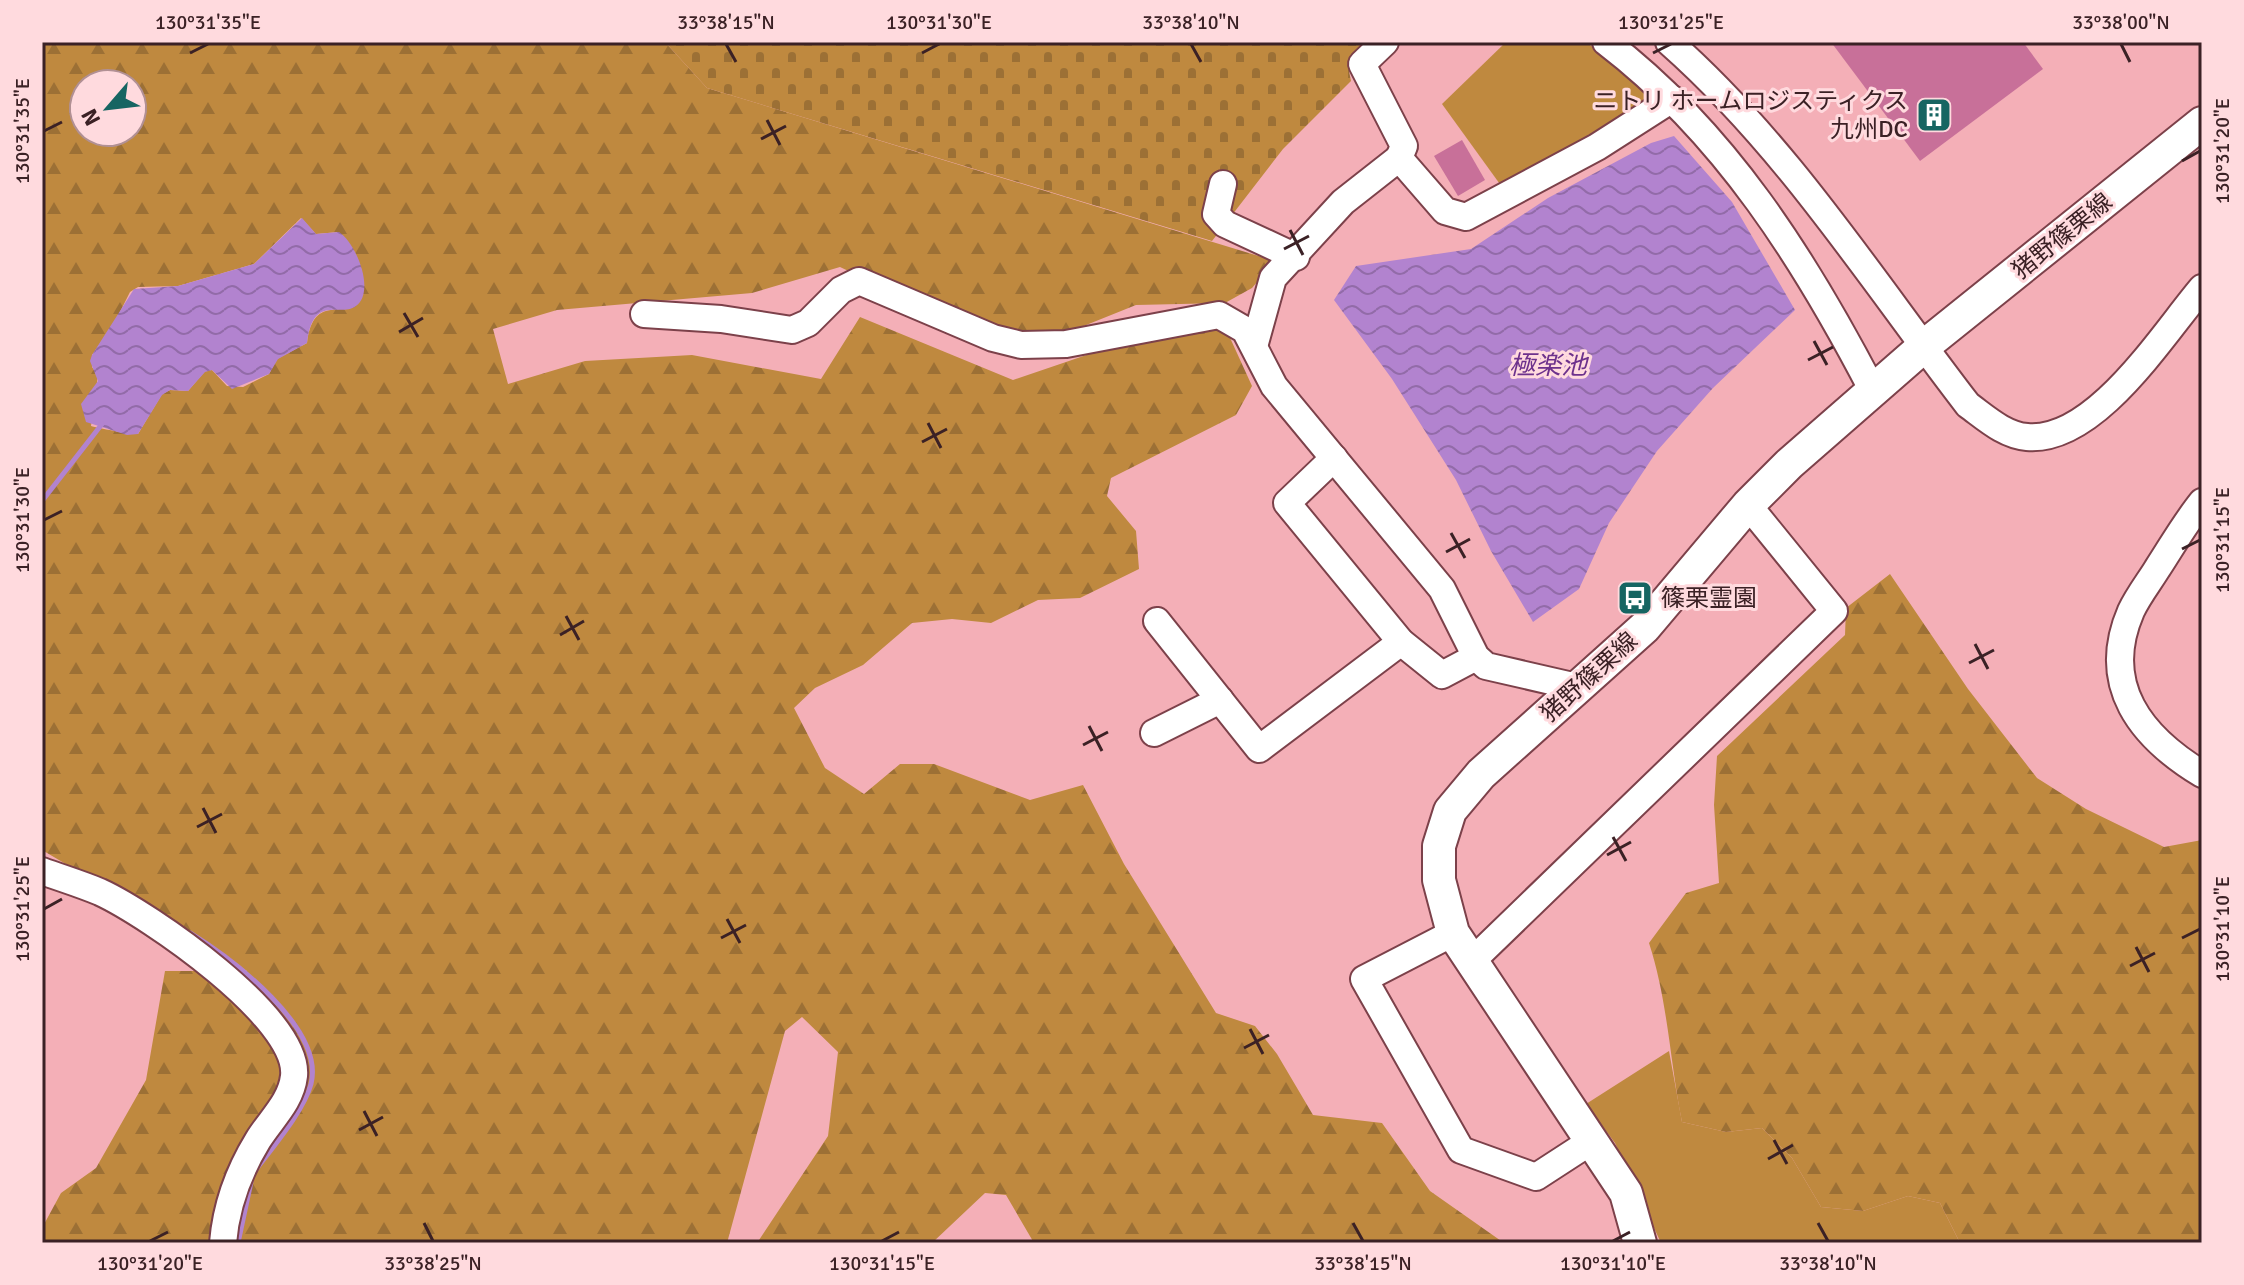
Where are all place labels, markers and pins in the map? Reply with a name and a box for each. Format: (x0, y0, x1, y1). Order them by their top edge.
place label: ニトリ ホームロジスティクス 九州DC (1594, 86, 1908, 144)
building icon: ニトリ ホームロジスティクス 九州DC (1915, 96, 1953, 134)
bus stop icon: 篠栗霊園 (1616, 579, 1654, 617)
place label: 篠栗霊園 (1661, 583, 1757, 613)

